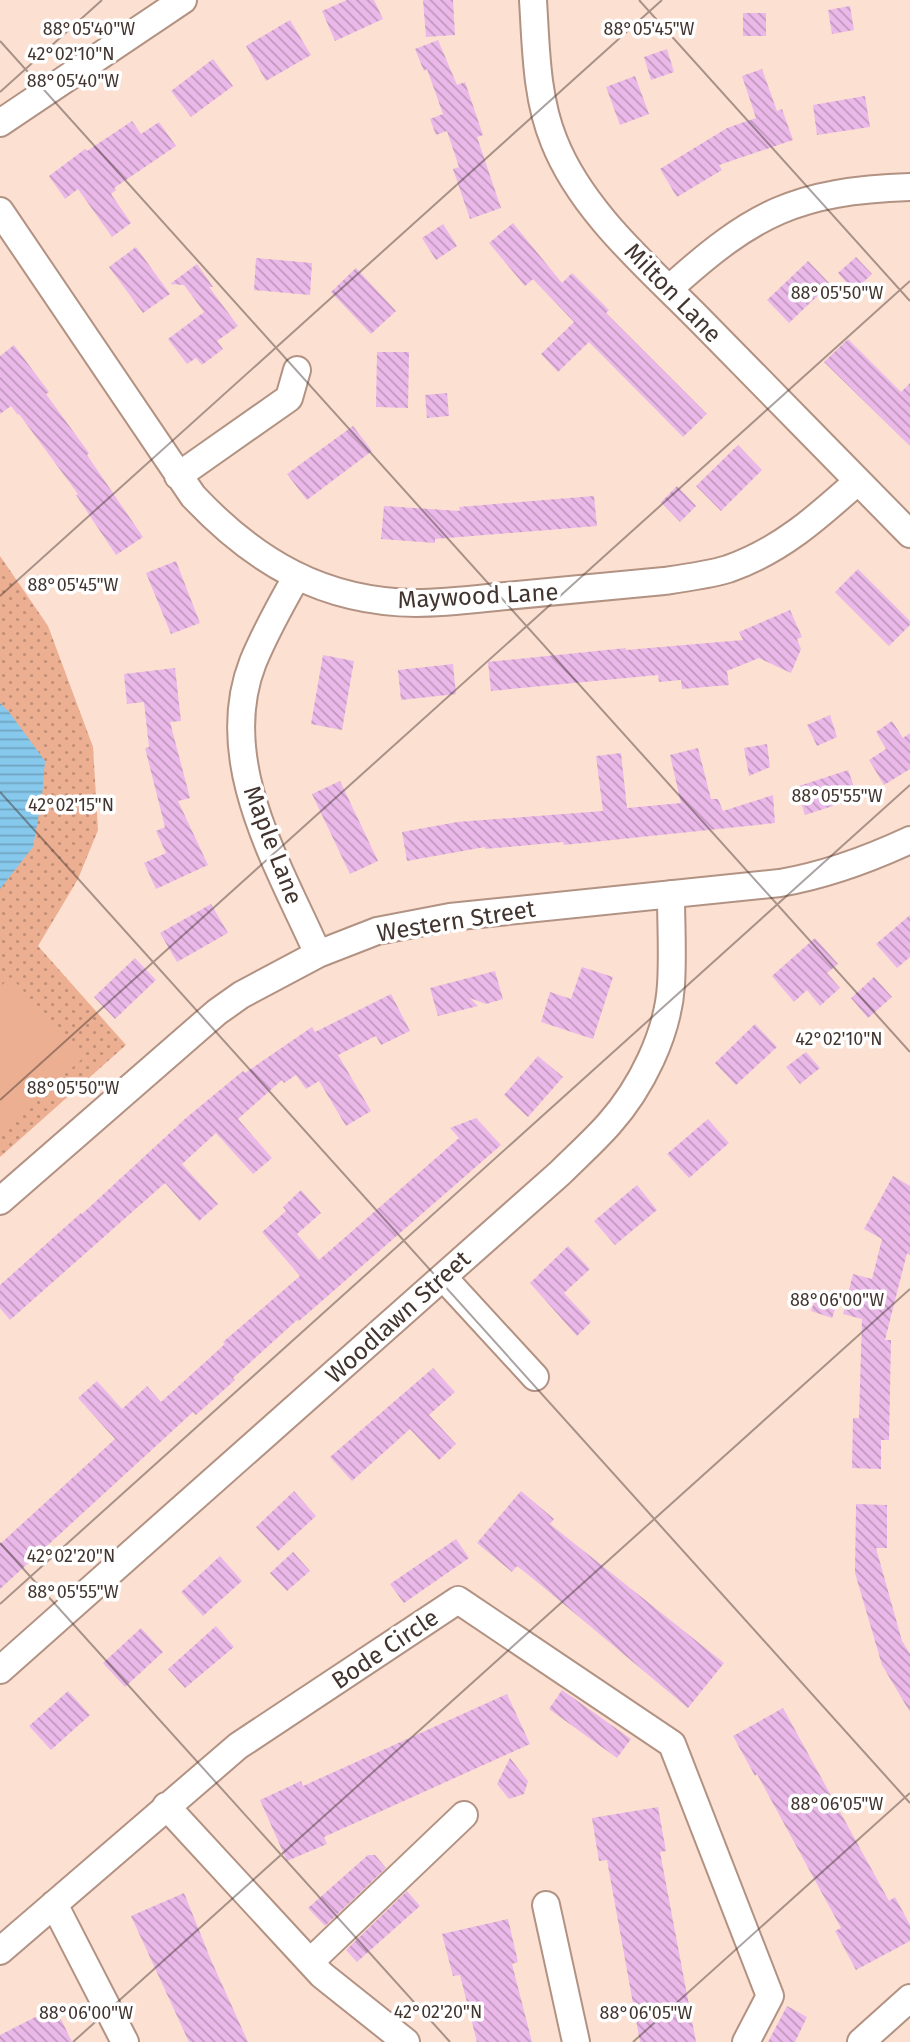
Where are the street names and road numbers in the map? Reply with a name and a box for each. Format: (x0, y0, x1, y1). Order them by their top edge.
street label: Milton Lane (619, 238, 727, 348)
street label: Maywood Lane (397, 578, 559, 614)
street label: Maple Lane (238, 782, 308, 908)
street label: Western Street (375, 895, 538, 947)
street label: Woodlawn Street (320, 1245, 476, 1389)
street label: Bode Circle (326, 1603, 444, 1695)

